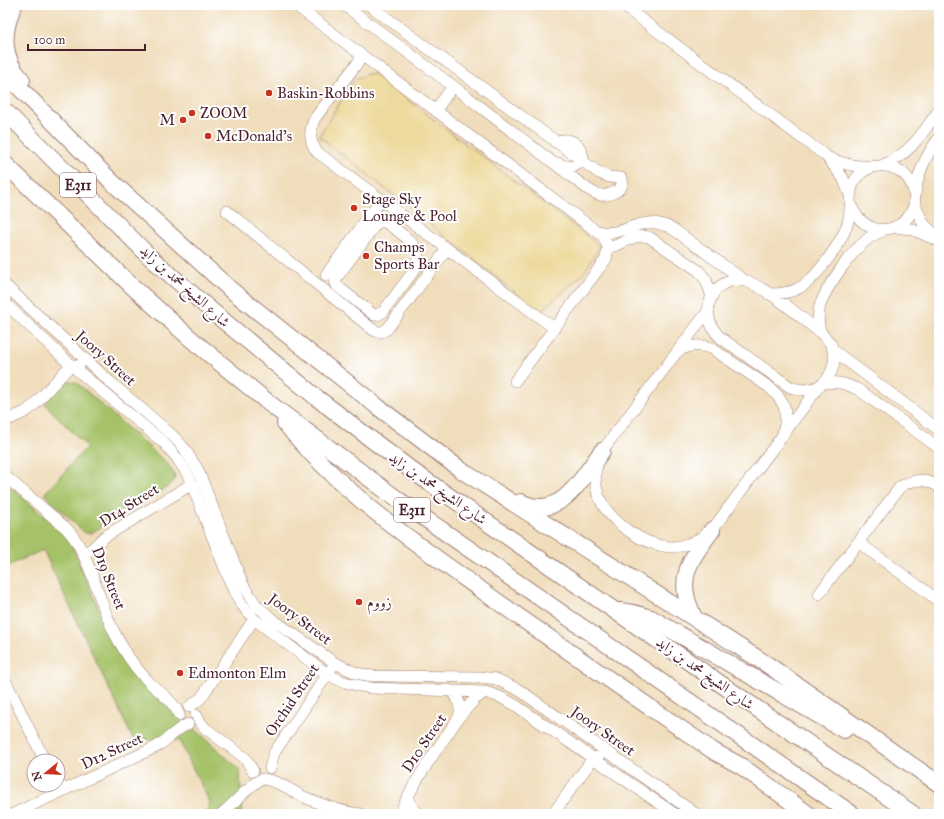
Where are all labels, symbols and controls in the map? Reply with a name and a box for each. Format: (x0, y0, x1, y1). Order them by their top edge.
scale bar (28, 26, 145, 52)
text: 100 m (34, 33, 65, 47)
place label: Baskin-Robbins (277, 84, 374, 102)
marker: Baskin-Robbins (264, 88, 274, 98)
place label: ZOOM (200, 104, 248, 122)
marker: ZOOM (187, 108, 197, 118)
place label: M (160, 111, 175, 129)
marker: M (178, 115, 188, 125)
place label: McDonald's (216, 127, 292, 145)
marker: McDonald's (203, 131, 213, 141)
road number: E311 (60, 173, 96, 197)
place label: Stage Sky Lounge & Pool (362, 190, 458, 225)
marker: Stage Sky Lounge & Pool (349, 203, 359, 213)
place label: Champs Sports Bar (374, 238, 440, 273)
street label: شارع الشيخ محمد بن زايد (133, 241, 234, 335)
marker: Champs Sports Bar (361, 251, 371, 261)
street label: Joory Street (70, 325, 140, 391)
street label: شارع الشيخ محمد بن زايد (383, 448, 490, 532)
street label: D14 Street (96, 479, 163, 530)
road number: E311 (394, 498, 430, 522)
street label: D19 Street (88, 544, 130, 613)
street label: Joory Street (263, 588, 336, 650)
place label: زووم (367, 593, 392, 615)
marker: زووم (354, 597, 364, 607)
street label: شارع الشيخ محمد بن زايد (650, 633, 757, 717)
street label: Orchid Street (261, 660, 323, 740)
place label: Edmonton Elm (188, 664, 287, 682)
marker: Edmonton Elm (175, 668, 185, 678)
street label: Joory Street (565, 701, 639, 761)
street label: D10 Street (398, 710, 451, 776)
street label: D12 Street (78, 729, 146, 773)
north arrow (26, 753, 66, 793)
text: N (29, 769, 45, 782)

